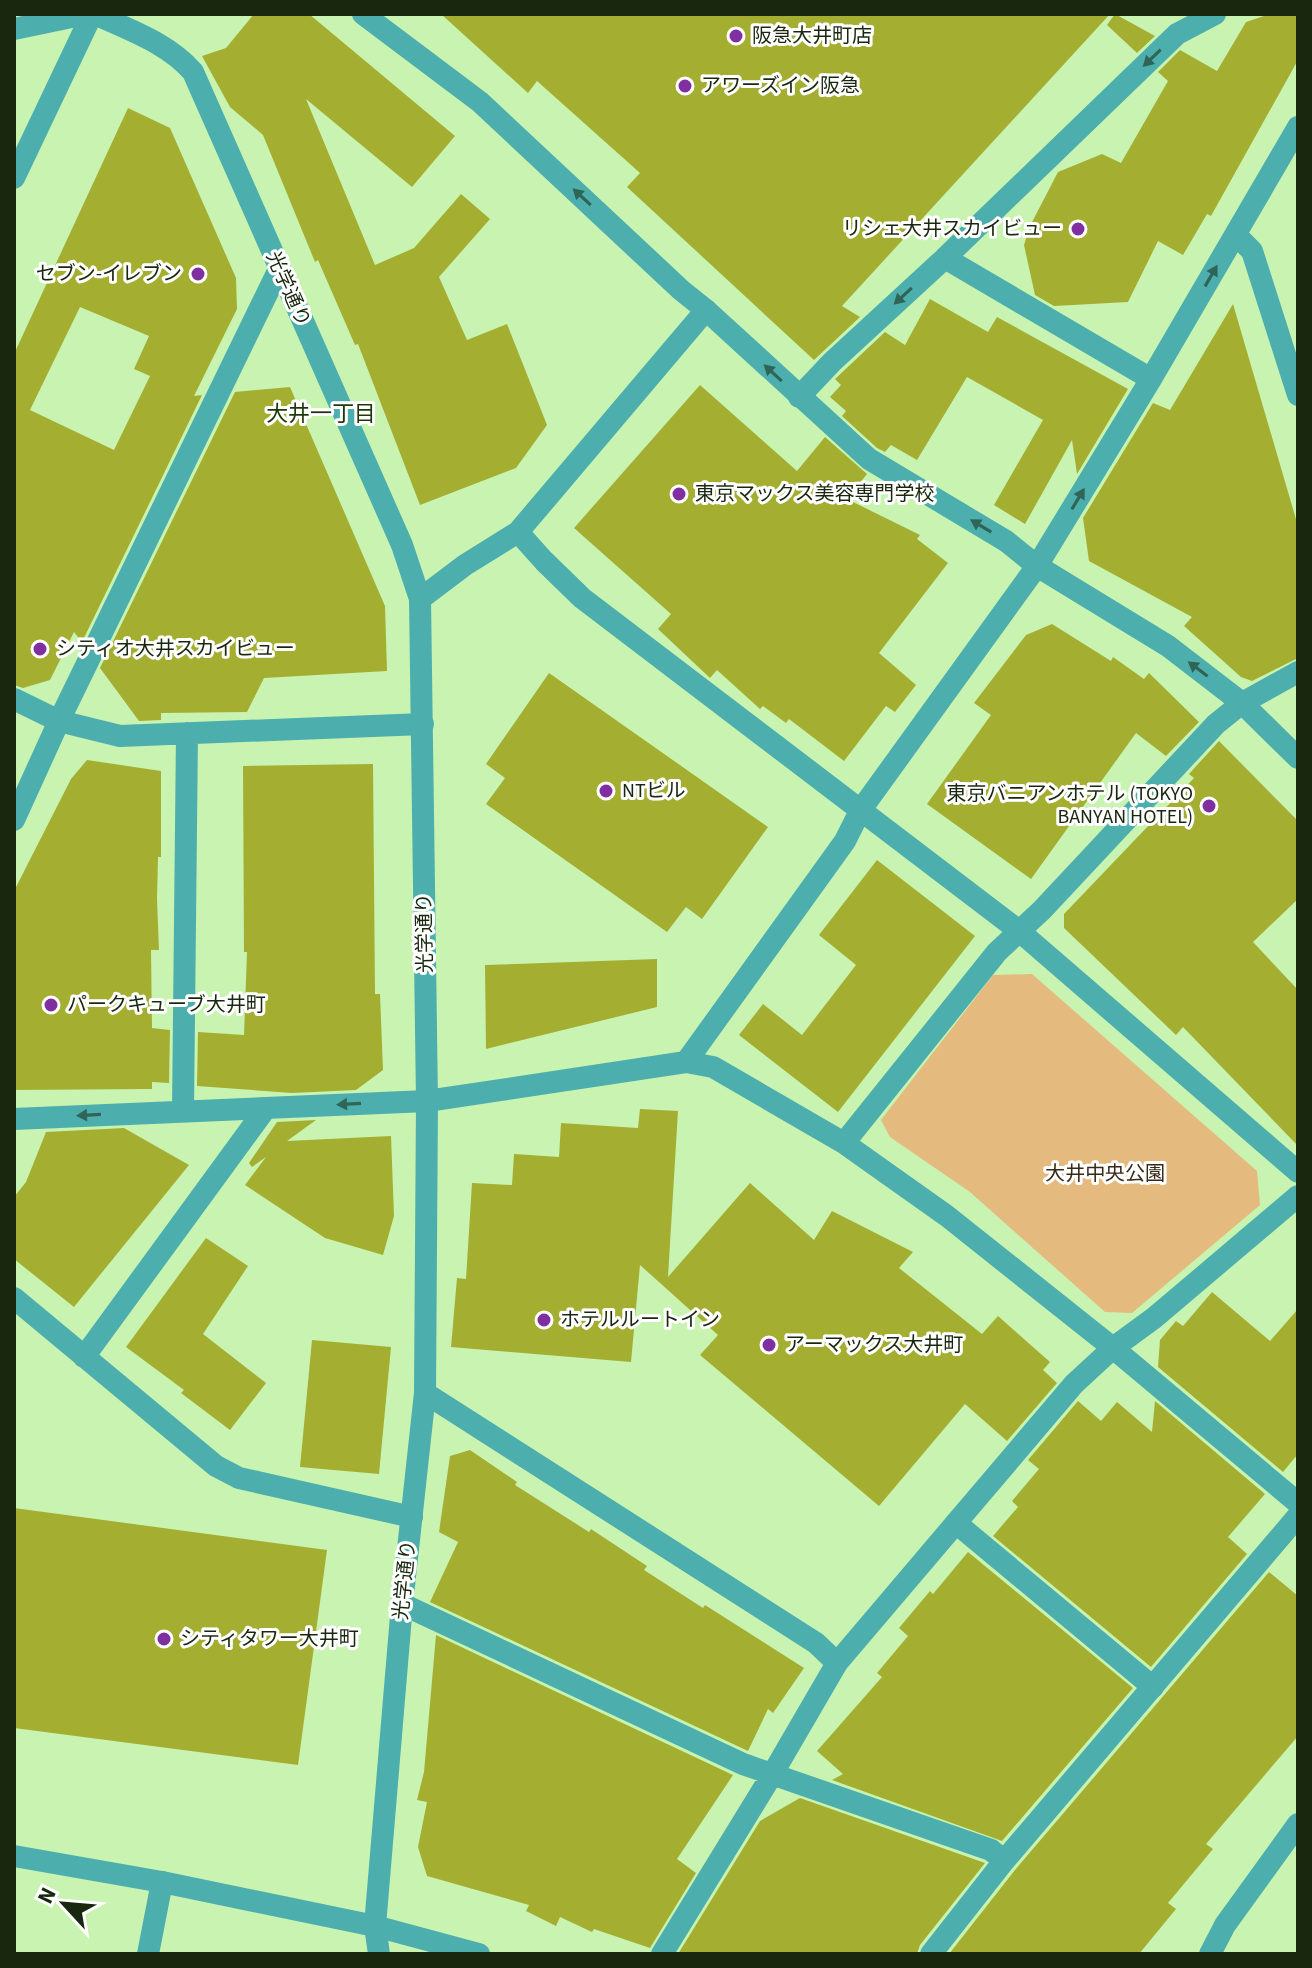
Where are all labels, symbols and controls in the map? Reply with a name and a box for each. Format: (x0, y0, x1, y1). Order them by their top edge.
place label: 阪急大井町店 (752, 22, 872, 50)
marker: 阪急大井町店 (727, 27, 745, 45)
one-way arrow (1143, 49, 1162, 67)
place label: アワーズイン阪急 (701, 72, 860, 100)
marker: アワーズイン阪急 (676, 77, 694, 95)
one-way arrow (573, 188, 592, 206)
place label: リシェ大井スカイビュー (842, 215, 1062, 243)
marker: リシェ大井スカイビュー (1069, 220, 1087, 238)
street label: 光学通り (259, 247, 317, 331)
place label: セブン-イレブン (36, 260, 182, 288)
marker: セブン-イレブン (189, 265, 207, 283)
one-way arrow (1204, 265, 1218, 287)
one-way arrow (894, 287, 913, 305)
one-way arrow (764, 364, 783, 382)
district label: 大井一丁目 (266, 398, 376, 430)
place label: 東京マックス美容専門学校 (695, 480, 934, 508)
marker: 東京マックス美容専門学校 (670, 485, 688, 503)
one-way arrow (1071, 488, 1085, 510)
one-way arrow (970, 520, 992, 534)
place label: シティオ大井スカイビュー (56, 635, 295, 663)
marker: シティオ大井スカイビュー (31, 640, 49, 658)
one-way arrow (1188, 662, 1208, 678)
place label: NTビル (622, 777, 686, 805)
place label: 東京バニアンホテル (TOKYO BANYAN HOTEL) (946, 780, 1193, 831)
marker: NTビル (597, 782, 615, 800)
marker: 東京バニアンホテル (TOKYO BANYAN HOTEL) (1200, 797, 1218, 815)
street label: 光学通り (410, 893, 440, 973)
place label: パークキューブ大井町 (67, 991, 266, 1019)
marker: パークキューブ大井町 (42, 996, 60, 1014)
one-way arrow (336, 1098, 361, 1111)
one-way arrow (76, 1108, 101, 1121)
park label: 大井中央公園 (1045, 1160, 1165, 1188)
place label: ホテルルートイン (560, 1306, 720, 1334)
marker: ホテルルートイン (535, 1311, 553, 1329)
place label: アーマックス大井町 (785, 1331, 963, 1359)
marker: アーマックス大井町 (760, 1336, 778, 1354)
street label: 光学通り (387, 1539, 423, 1621)
place label: シティタワー大井町 (180, 1625, 359, 1653)
marker: シティタワー大井町 (155, 1630, 173, 1648)
north arrow (24, 1864, 104, 1944)
text: N (29, 1882, 65, 1909)

